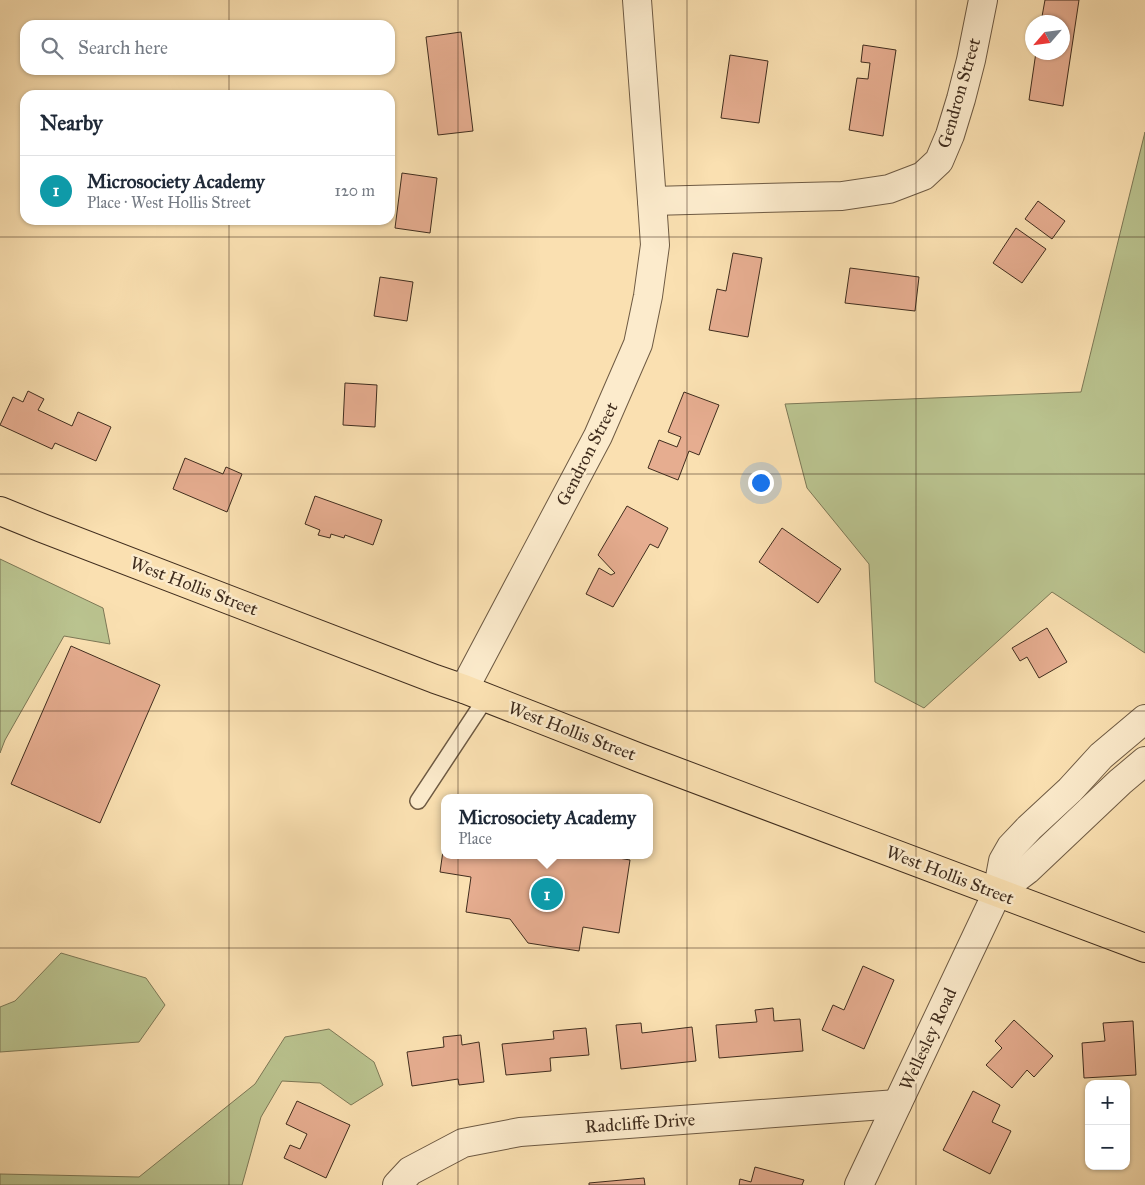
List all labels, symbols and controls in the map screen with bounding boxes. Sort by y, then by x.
north arrow [1025,15,1070,60]
search box [20,20,395,75]
icon: search [38,34,66,62]
street label: Gendron Street [933,35,985,151]
text: Search here [78,36,168,59]
text: Nearby [40,110,103,136]
text: Microsociety Academy [87,170,265,193]
text: 1 [53,181,59,200]
text: 120 m [335,181,375,200]
text: Place · West Hollis Street [87,193,251,212]
street label: Gendron Street [551,398,623,510]
your location [748,470,774,496]
street label: West Hollis Street [127,552,262,621]
street label: West Hollis Street [505,697,640,766]
popup [441,794,653,859]
text: Microsociety Academy [458,806,636,829]
text: Place [458,829,492,848]
street label: West Hollis Street [883,841,1018,910]
pin: 1 [531,875,563,913]
street label: Wellesley Road [895,984,961,1094]
map controls [1085,1080,1130,1170]
button: + [1085,1080,1130,1125]
street label: Radcliffe Drive [584,1108,696,1138]
button: − [1085,1125,1130,1170]

